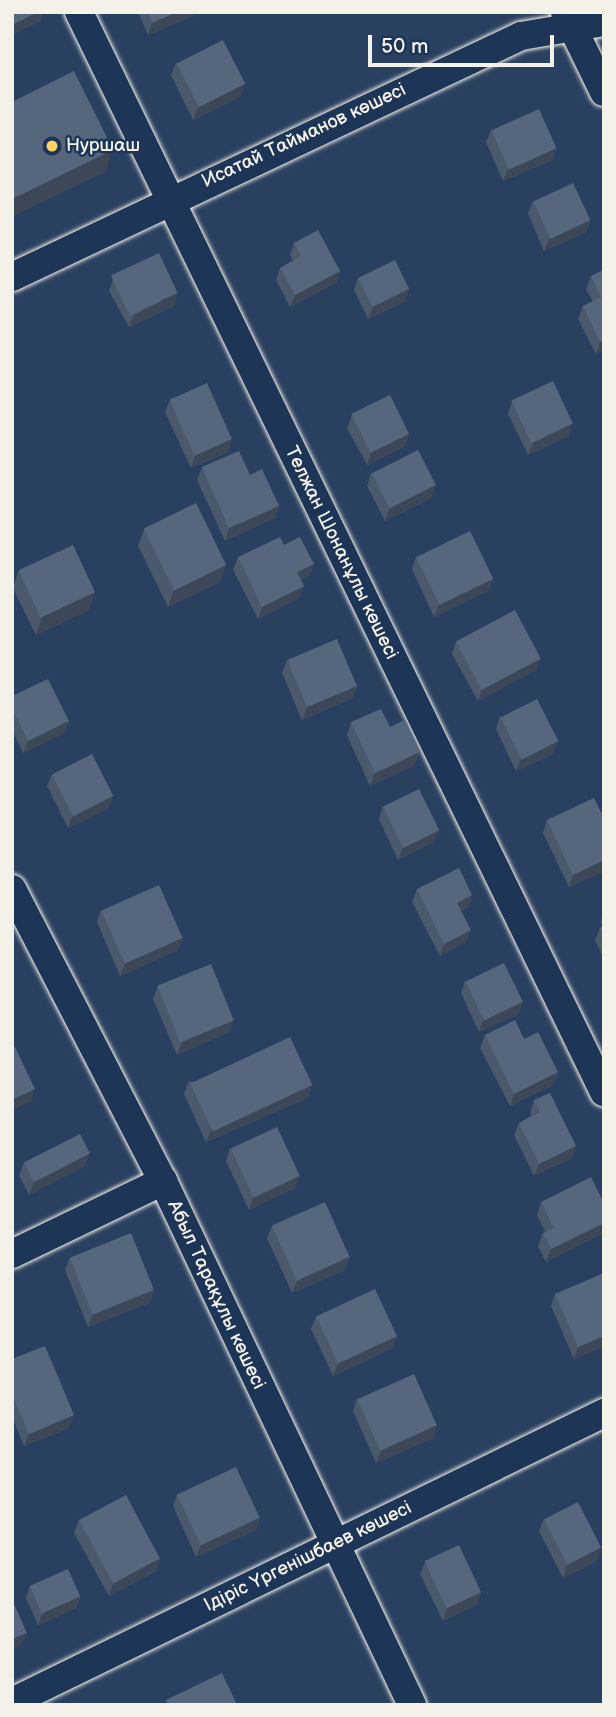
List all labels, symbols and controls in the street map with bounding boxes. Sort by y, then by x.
scale bar [371,21,556,65]
text: 50 m [381,34,428,59]
street label: Исатай Тайманов көшесі [198,79,410,193]
place label: Нуршаш [66,135,140,157]
marker: Нуршаш [44,138,60,154]
street label: Телжан Шонанұлы көшесі [279,443,403,663]
street label: Абыл Тарақұлы көшесі [162,1197,270,1393]
street label: Ідіріс Үргенішбаев көшесі [200,1497,416,1617]

